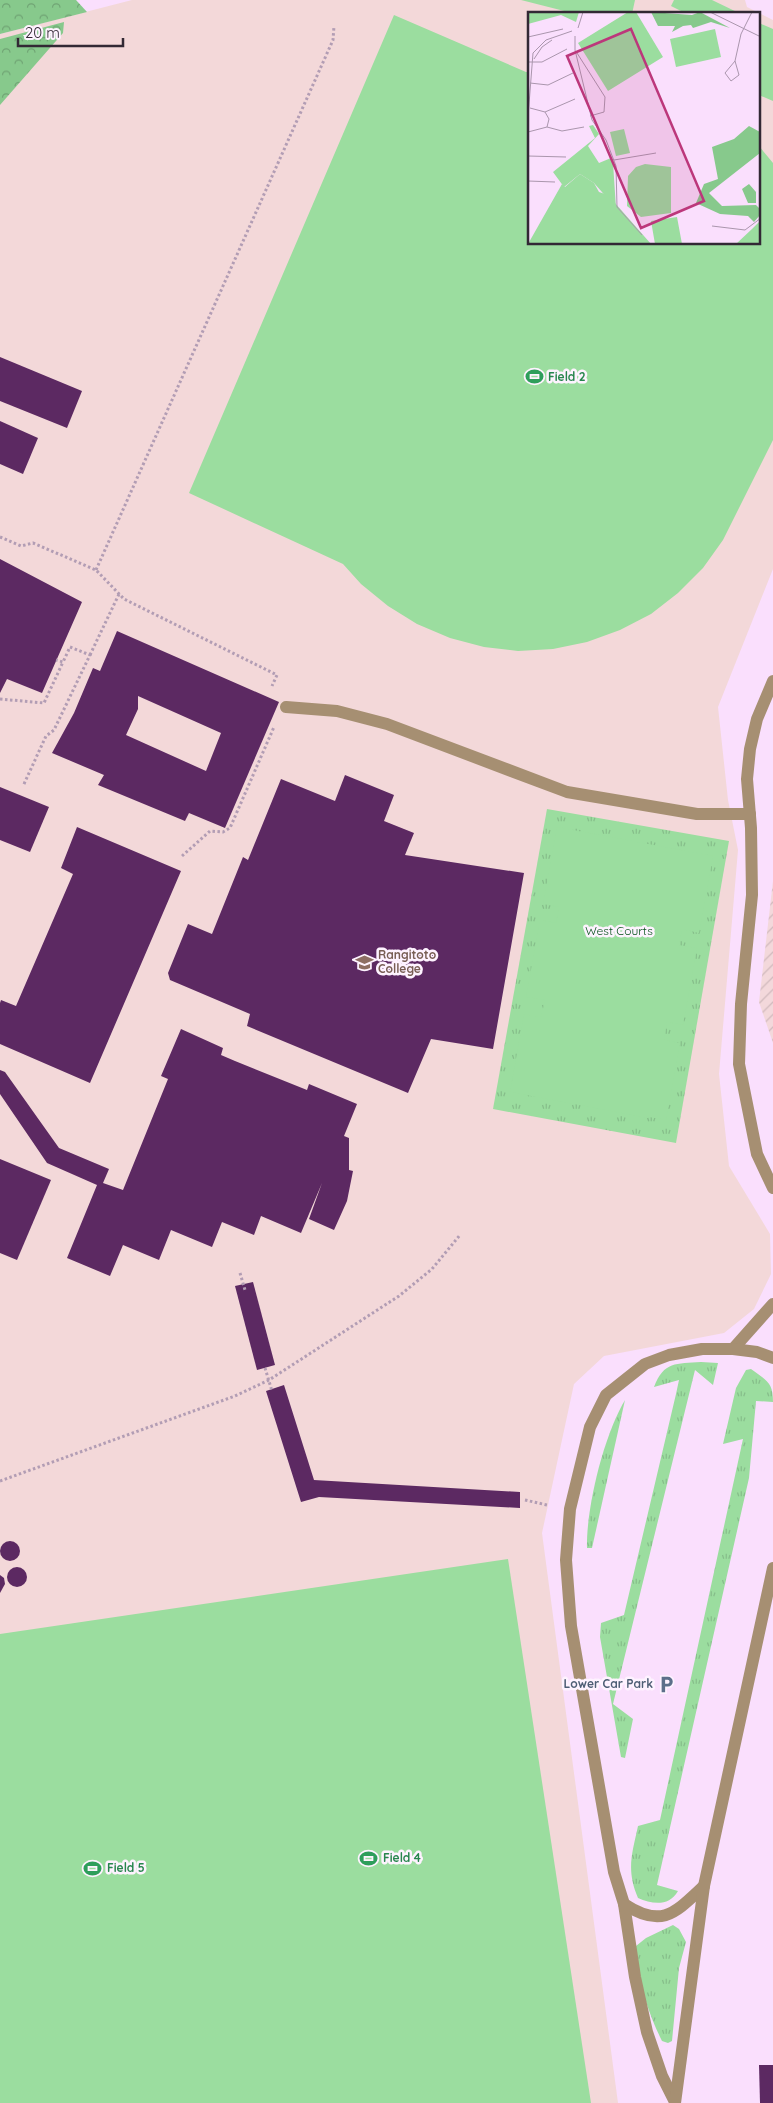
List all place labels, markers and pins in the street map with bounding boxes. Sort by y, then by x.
sports icon: Field 2 [524,367,544,387]
place label: Field 2 [548,369,586,384]
place label: Rangitoto College [378,947,437,976]
school or university icon: Rangitoto College [354,952,374,972]
parking icon: Lower Car Park [657,1674,677,1694]
place label: Lower Car Park [564,1676,653,1691]
sports icon: Field 4 [359,1848,379,1868]
place label: Field 4 [383,1850,421,1865]
sports icon: Field 5 [83,1858,103,1878]
place label: Field 5 [107,1860,145,1875]

